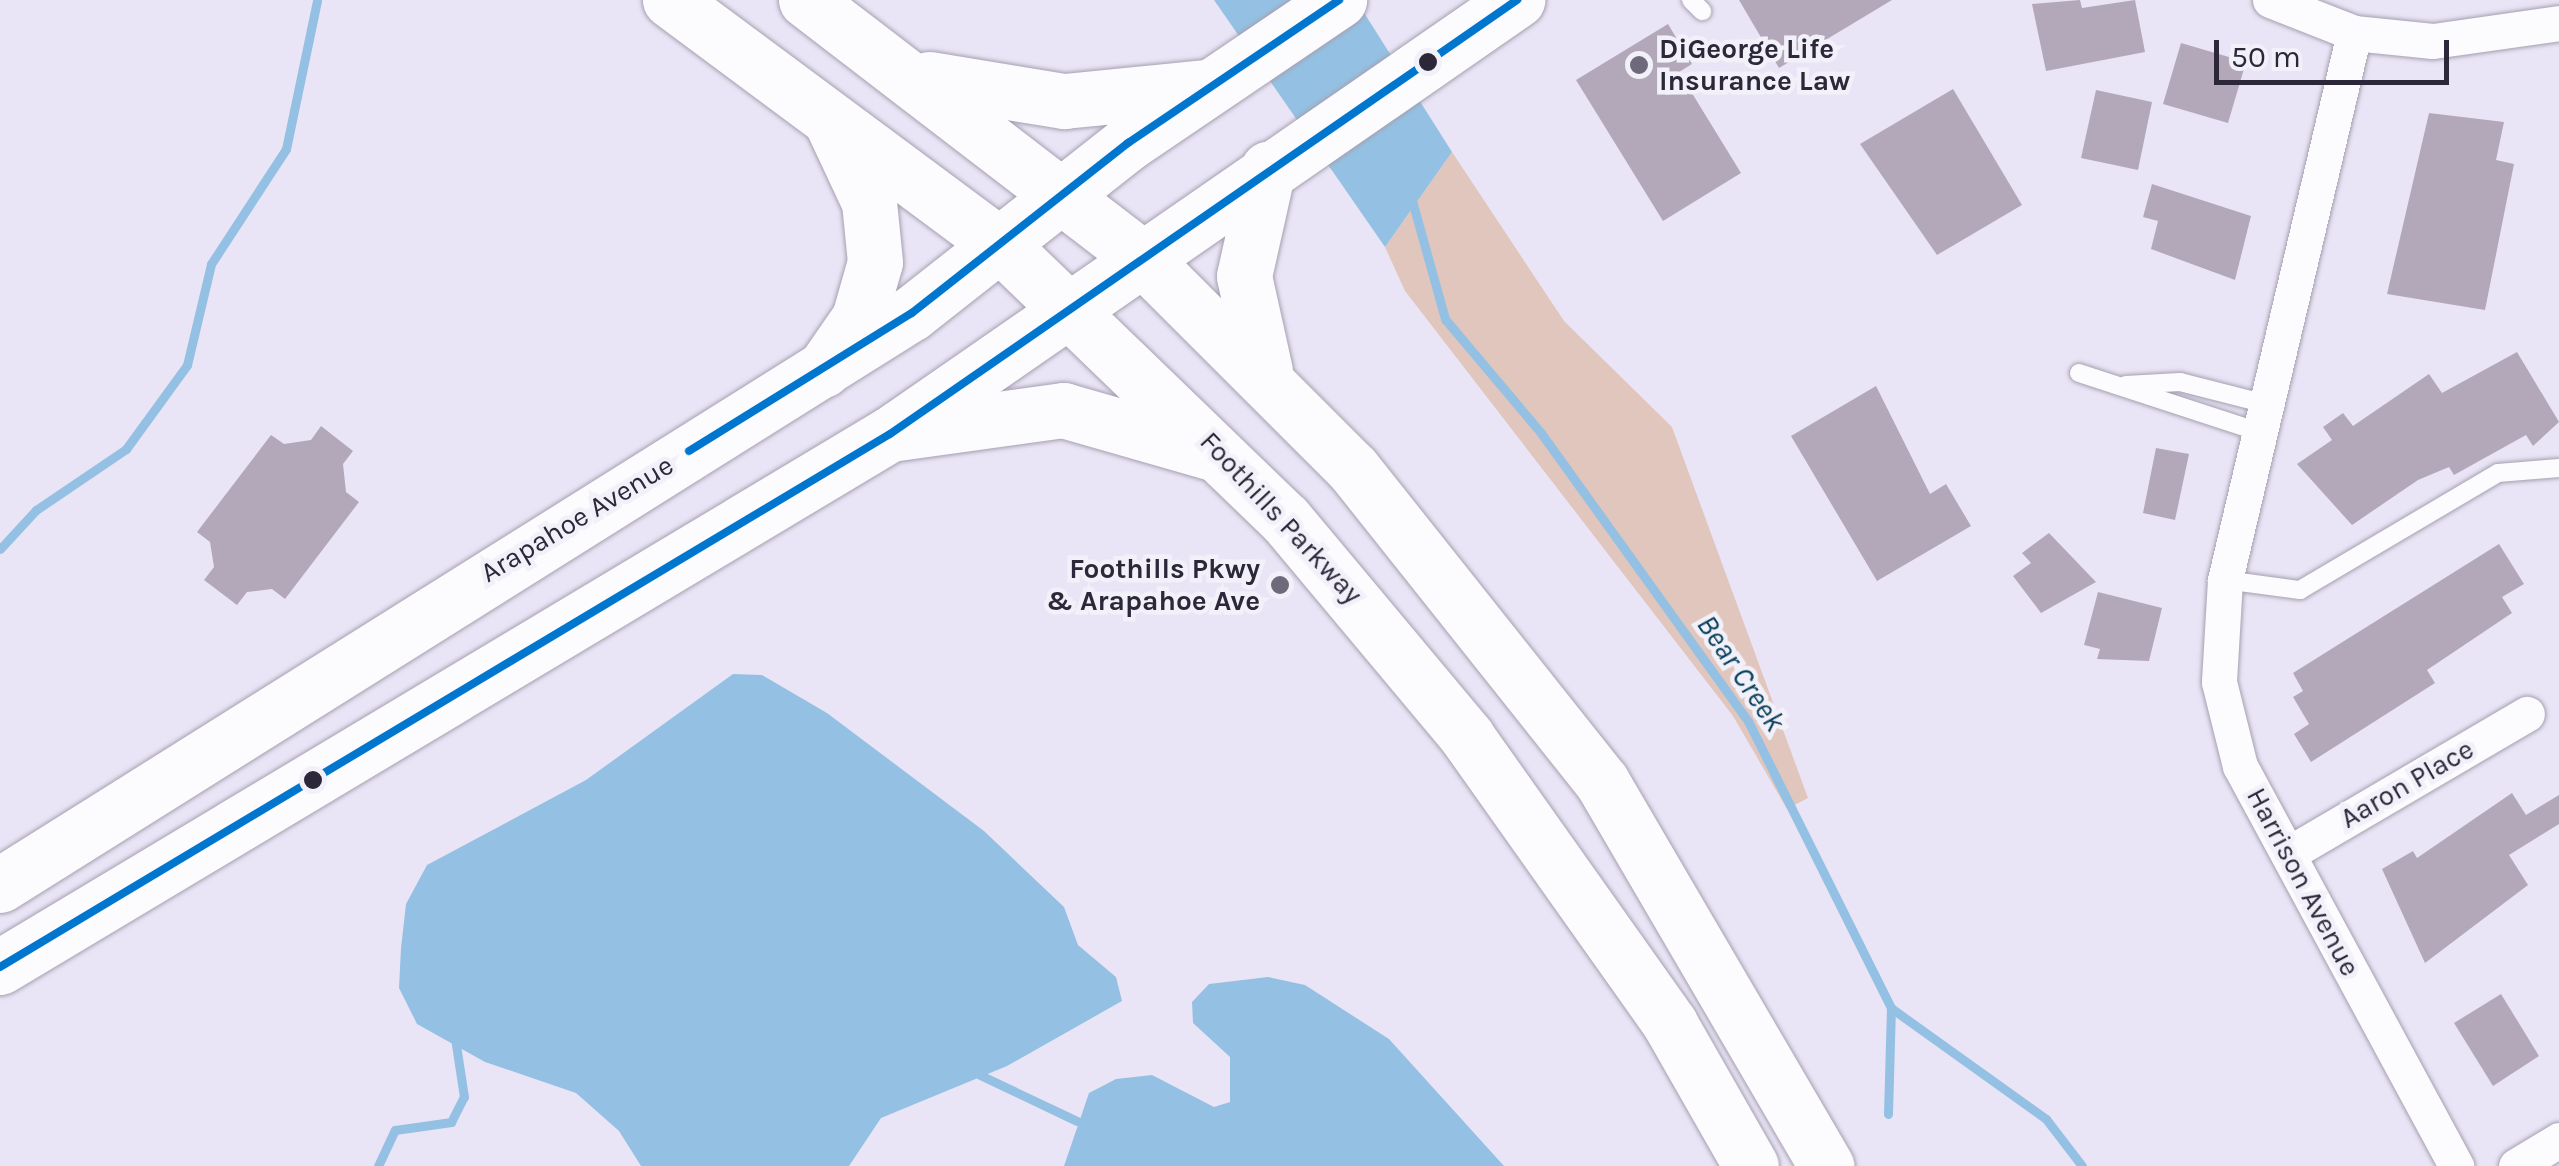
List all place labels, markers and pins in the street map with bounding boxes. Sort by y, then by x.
place label: DiGeorge Life Insurance Law [1659,32,1850,98]
unlabelled marker [1418,52,1438,72]
marker: DiGeorge Life Insurance Law [1628,54,1650,76]
place label: Foothills Pkwy & Arapahoe Ave [1046,552,1260,618]
marker: Foothills Pkwy & Arapahoe Ave [1269,574,1291,596]
unlabelled marker [303,770,323,790]

